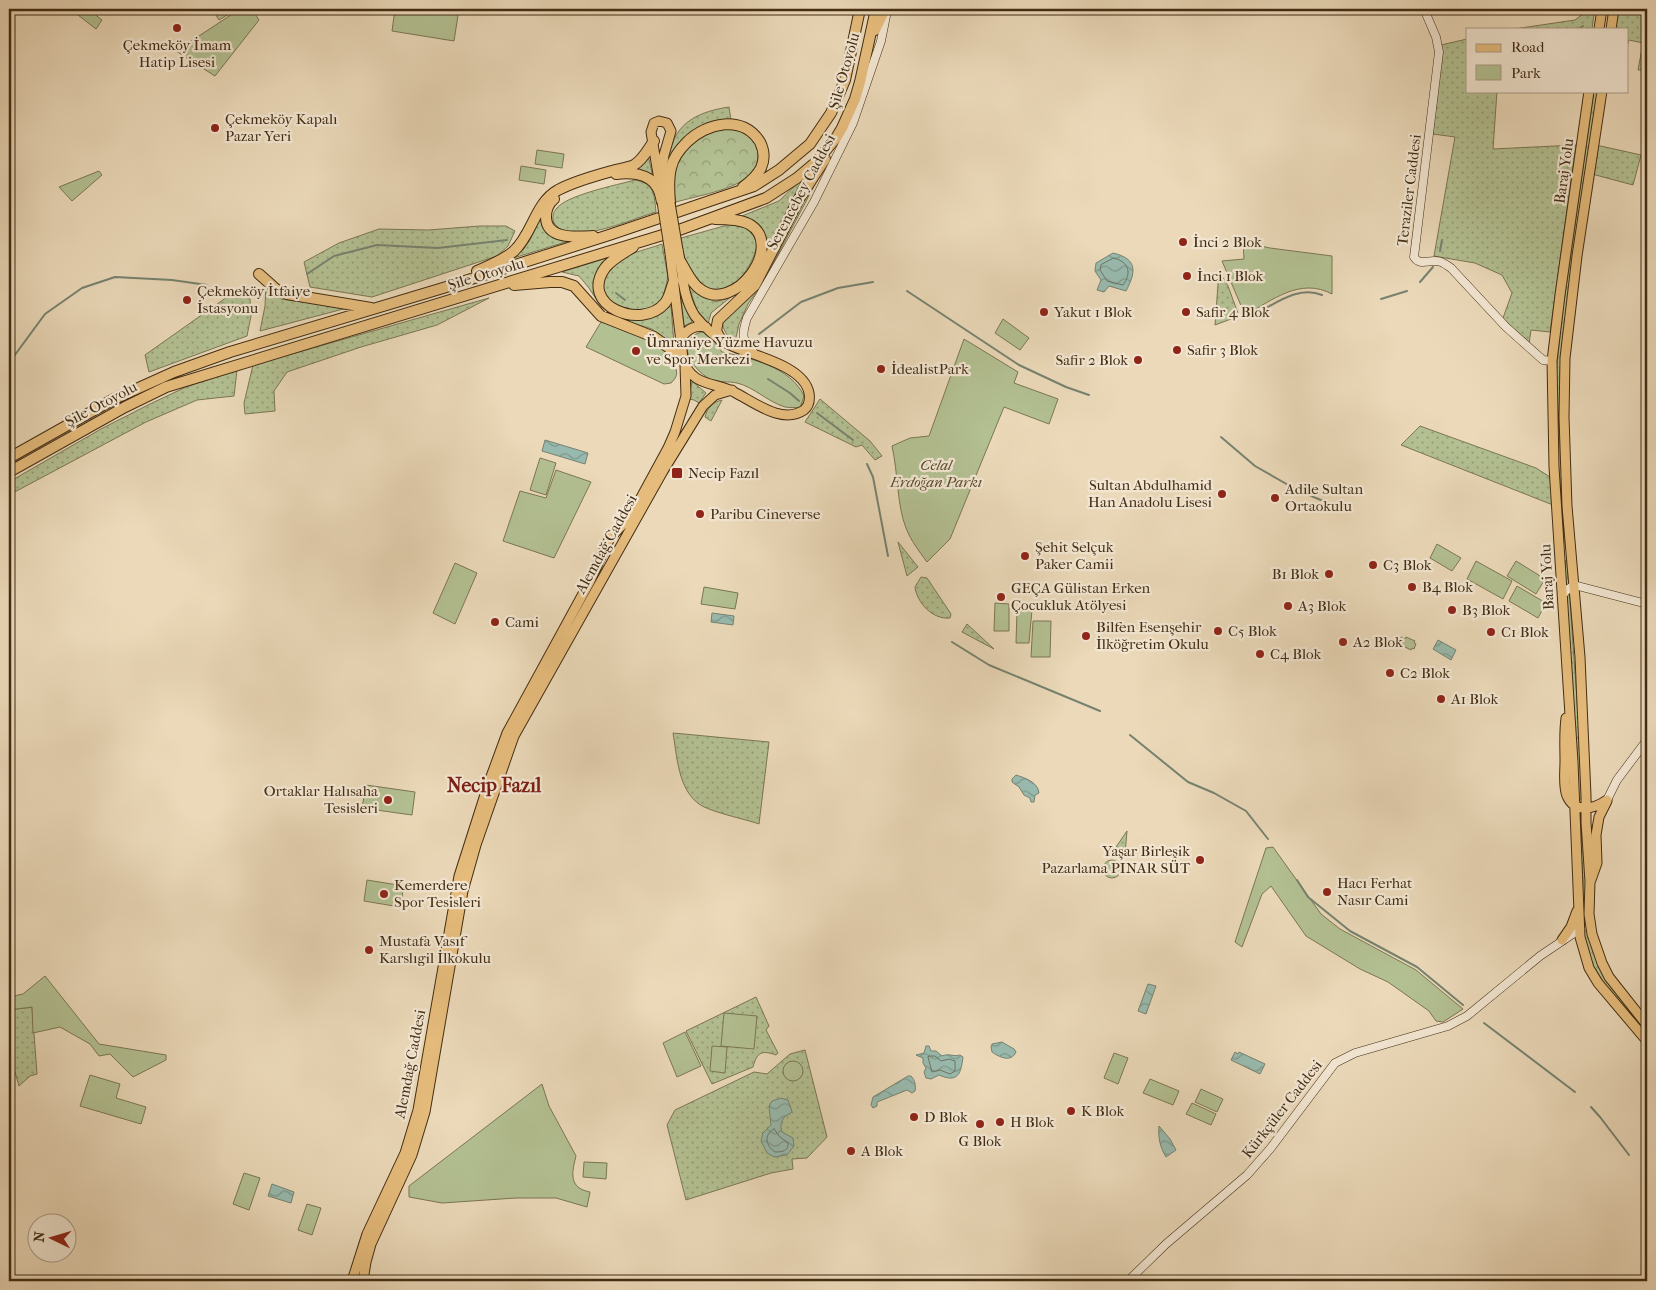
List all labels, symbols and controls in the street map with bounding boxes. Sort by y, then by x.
marker: Çekmeköy İmam Hatip Lisesi [171,22,183,34]
legend [1466,28,1628,92]
street label: Şile Otoyolu [824,30,864,111]
place label: Çekmeköy İmam Hatip Lisesi [123,36,232,71]
text: Road [1511,38,1545,56]
text: Park [1511,64,1541,82]
place label: Çekmeköy Kapalı Pazar Yeri [225,110,338,145]
marker: Çekmeköy Kapalı Pazar Yeri [209,122,221,134]
street label: Serencebey Caddesi [763,131,839,253]
street label: Teraziler Caddesi [1393,133,1425,247]
street label: Baraj Yolu [1550,137,1578,205]
place label: İnci 2 Blok [1193,233,1262,251]
marker: İnci 2 Blok [1177,236,1189,248]
street label: Şile Otoyolu [446,254,527,294]
place label: İnci 1 Blok [1197,267,1264,285]
marker: İnci 1 Blok [1181,270,1193,282]
place label: Çekmeköy İtfaiye İstasyonu [197,282,311,317]
marker: Çekmeköy İtfaiye İstasyonu [181,294,193,306]
place label: Yakut 1 Blok [1053,303,1133,321]
place label: Safir 4 Blok [1196,303,1270,321]
marker: Yakut 1 Blok [1038,306,1050,318]
marker: Safir 4 Blok [1180,306,1192,318]
place label: Ümraniye Yüzme Havuzu ve Spor Merkezi [646,333,813,368]
place label: Safir 3 Blok [1187,341,1258,359]
marker: Safir 3 Blok [1171,344,1183,356]
marker: Ümraniye Yüzme Havuzu ve Spor Merkezi [630,345,642,357]
place label: Safir 2 Blok [1055,351,1128,369]
marker: Safir 2 Blok [1132,354,1144,366]
place label: İdealistPark [891,360,969,378]
marker: İdealistPark [875,363,887,375]
street label: Şile Otoyolu [62,377,141,430]
park label: Celal Erdoğan Parkı [889,456,982,491]
place label: Necip Fazıl [688,464,759,482]
marker: Necip Fazıl [670,466,684,480]
place label: Sultan Abdulhamid Han Anadolu Lisesi [1088,476,1213,511]
place label: Adile Sultan Ortaokulu [1284,480,1364,515]
marker: Sultan Abdulhamid Han Anadolu Lisesi [1216,488,1228,500]
street label: Alemdağ Caddesi [571,491,641,598]
marker: Adile Sultan Ortaokulu [1269,492,1281,504]
place label: Paribu Cineverse [710,505,821,523]
marker: Paribu Cineverse [694,508,706,520]
place label: Şehit Selçuk Paker Camii [1035,538,1114,573]
street label: Baraj Yolu [1536,543,1558,610]
marker: Şehit Selçuk Paker Camii [1019,550,1031,562]
place label: C3 Blok [1383,556,1432,574]
marker: C3 Blok [1367,559,1379,571]
place label: B1 Blok [1272,565,1319,583]
marker: B1 Blok [1323,568,1335,580]
place label: B4 Blok [1422,578,1473,596]
place label: GEÇA Gülistan Erken Çocukluk Atölyesi [1011,579,1151,614]
marker: B4 Blok [1406,581,1418,593]
marker: GEÇA Gülistan Erken Çocukluk Atölyesi [995,591,1007,603]
place label: A3 Blok [1297,597,1346,615]
marker: A3 Blok [1282,600,1294,612]
place label: B3 Blok [1462,601,1510,619]
marker: B3 Blok [1446,604,1458,616]
place label: Cami [505,613,540,631]
marker: Cami [489,616,501,628]
place label: Bilfen Esenşehir İlköğretim Okulu [1096,618,1209,653]
place label: C5 Blok [1228,622,1277,640]
place label: C1 Blok [1501,623,1549,641]
marker: C5 Blok [1212,625,1224,637]
marker: C1 Blok [1485,626,1497,638]
marker: Bilfen Esenşehir İlköğretim Okulu [1080,630,1092,642]
place label: A2 Blok [1352,633,1403,651]
marker: A2 Blok [1337,636,1349,648]
place label: C4 Blok [1270,645,1321,663]
marker: C4 Blok [1254,648,1266,660]
place label: C2 Blok [1400,664,1450,682]
marker: C2 Blok [1384,667,1396,679]
place label: A1 Blok [1450,690,1499,708]
marker: A1 Blok [1435,693,1447,705]
district label: Necip Fazıl [447,774,542,797]
place label: Ortaklar Halısaha Tesisleri [264,782,379,817]
marker: Ortaklar Halısaha Tesisleri [382,794,394,806]
place label: Yaşar Birleşik Pazarlama PINAR SÜT [1041,842,1191,877]
marker: Yaşar Birleşik Pazarlama PINAR SÜT [1194,854,1206,866]
place label: Hacı Ferhat Nasır Cami [1337,874,1413,909]
place label: Kemerdere Spor Tesisleri [394,876,482,911]
marker: Hacı Ferhat Nasır Cami [1321,886,1333,898]
marker: Kemerdere Spor Tesisleri [378,888,390,900]
place label: Mustafa Vasıf Karslıgil İlkokulu [379,932,492,967]
marker: Mustafa Vasıf Karslıgil İlkokulu [363,944,375,956]
street label: Alemdağ Caddesi [390,1007,430,1121]
street label: Kürkçüler Caddesi [1238,1056,1326,1162]
place label: K Blok [1081,1102,1124,1120]
marker: K Blok [1065,1105,1077,1117]
place label: D Blok [924,1108,968,1126]
marker: D Blok [908,1111,920,1123]
place label: H Blok [1010,1113,1054,1131]
marker: H Blok [994,1116,1006,1128]
marker: G Blok [974,1118,986,1130]
place label: G Blok [959,1132,1002,1150]
place label: A Blok [860,1142,903,1160]
marker: A Blok [845,1145,857,1157]
north arrow [28,1212,78,1262]
text: N [31,1231,49,1243]

